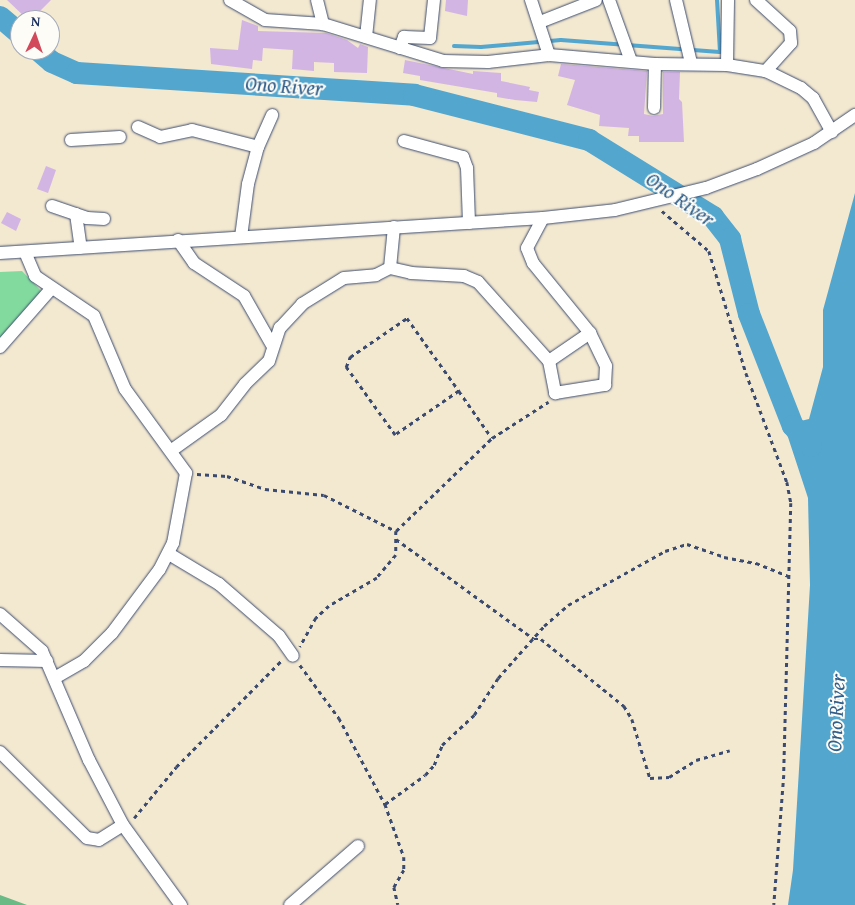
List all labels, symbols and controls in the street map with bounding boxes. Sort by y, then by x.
north arrow [10,10,60,60]
text: N [31,11,41,31]
water label: Ono River [244,71,324,101]
water label: Ono River [641,166,719,232]
water label: Ono River [821,674,851,752]

